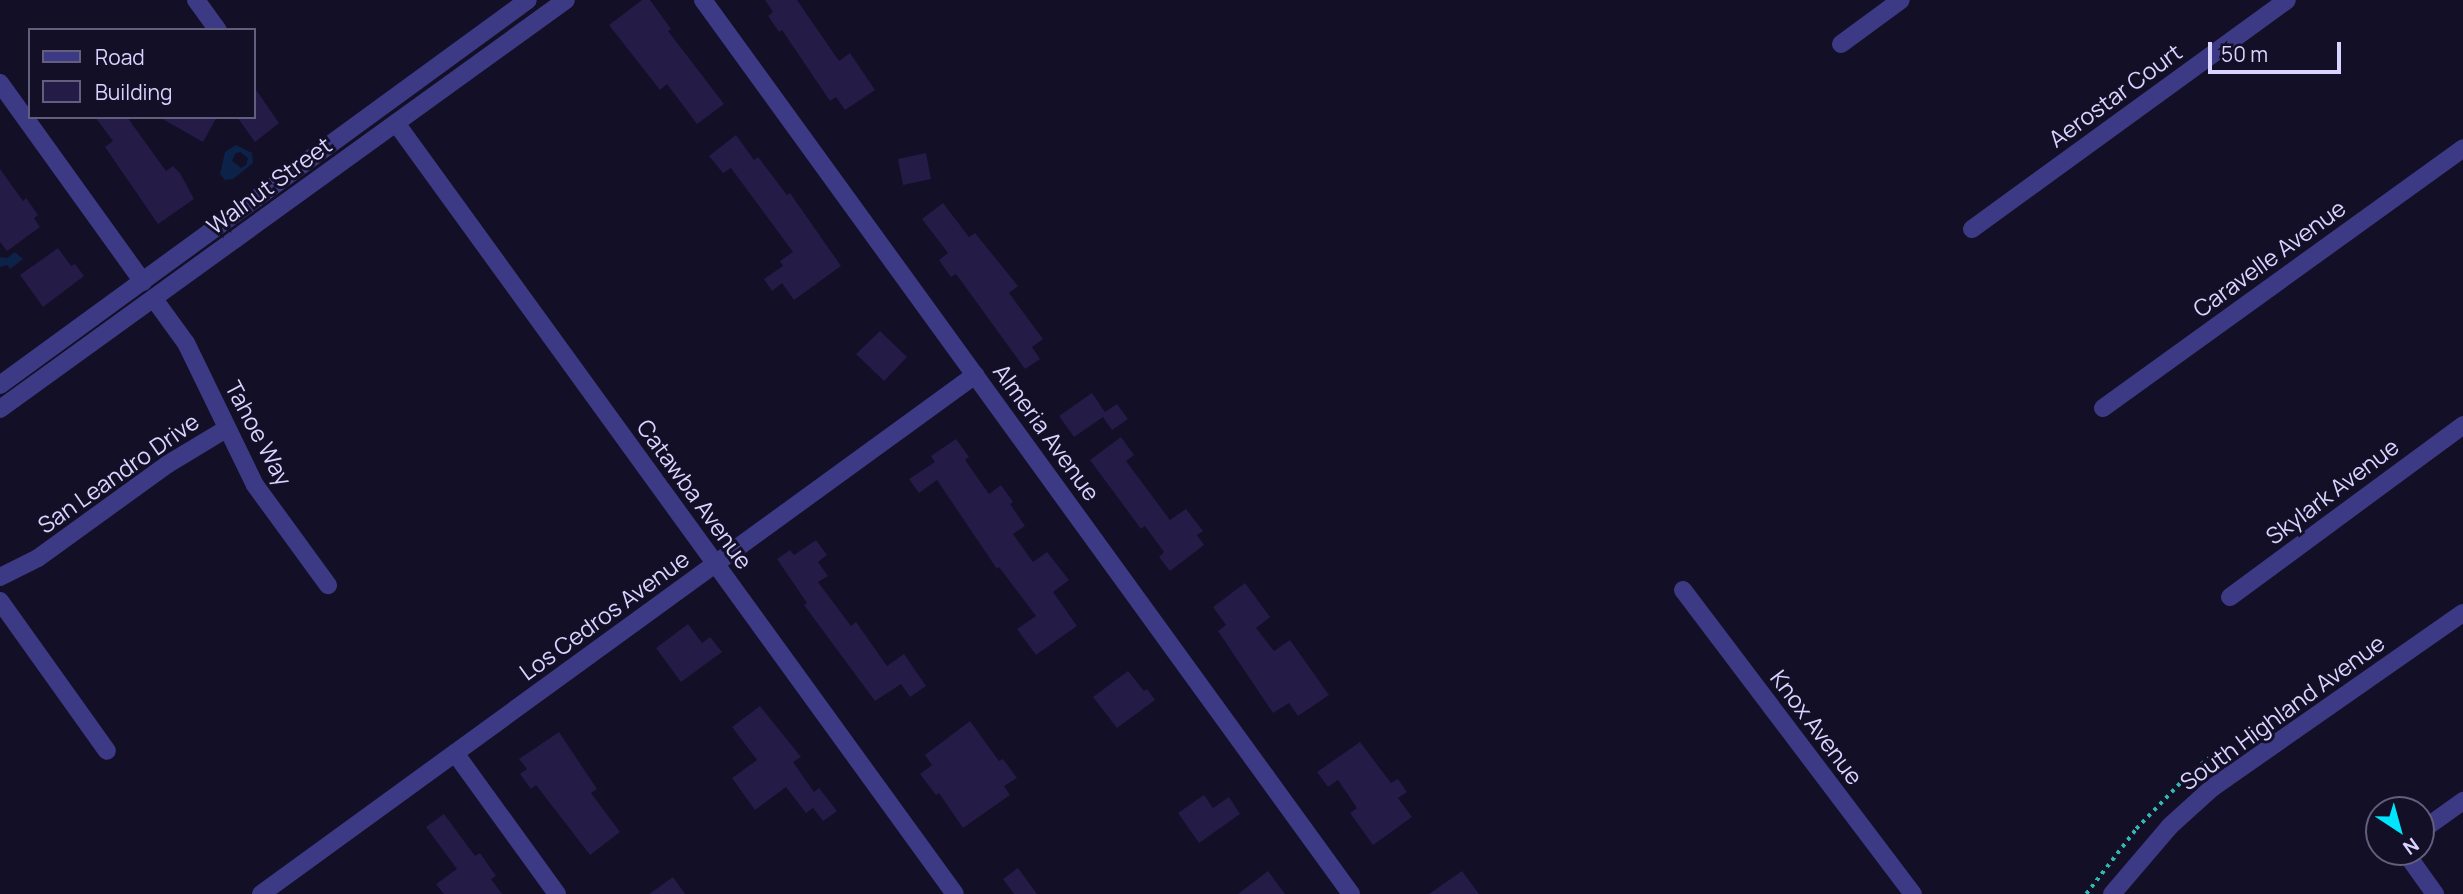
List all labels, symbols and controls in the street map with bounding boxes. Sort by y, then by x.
legend [28,28,256,119]
scale bar [2211,28,2344,72]
street label: Aerostar Court [2043,37,2187,153]
text: 50 m [2221,40,2268,68]
text: Road [95,43,145,71]
text: Building [95,78,172,106]
street label: Walnut Street [201,131,337,239]
street label: Caravelle Avenue [2187,193,2351,323]
street label: Almeria Avenue [988,358,1106,506]
street label: Tahoe Way [220,376,298,490]
street label: San Leandro Drive [32,407,204,539]
street label: Catawba Avenue [631,414,759,574]
street label: Skylark Avenue [2260,432,2404,550]
street label: Los Cedros Avenue [514,544,694,686]
street label: South Highland Avenue [2174,629,2390,795]
street label: Knox Avenue [1765,664,1869,790]
north arrow [2365,796,2435,866]
text: N [2398,832,2424,861]

